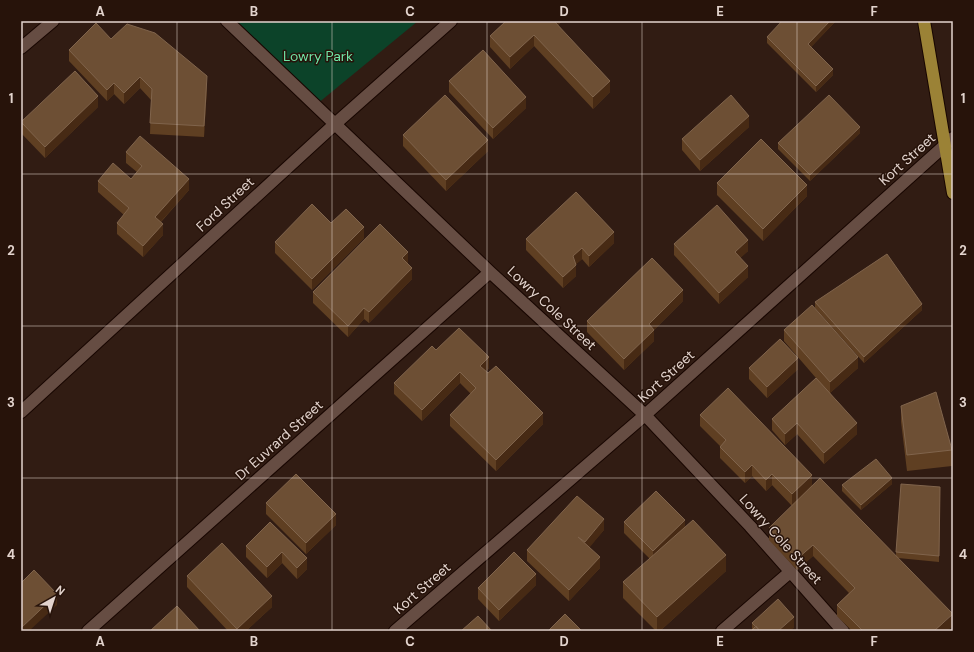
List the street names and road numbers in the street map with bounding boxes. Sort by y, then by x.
street label: Kort Street [875,129,939,189]
street label: Ford Street [192,173,258,235]
street label: Lowry Cole Street [504,262,600,354]
street label: Kort Street [634,346,698,406]
street label: Dr Euvrard Street [231,396,327,484]
street label: Lowry Cole Street [736,490,826,588]
street label: Kort Street [390,558,454,618]

